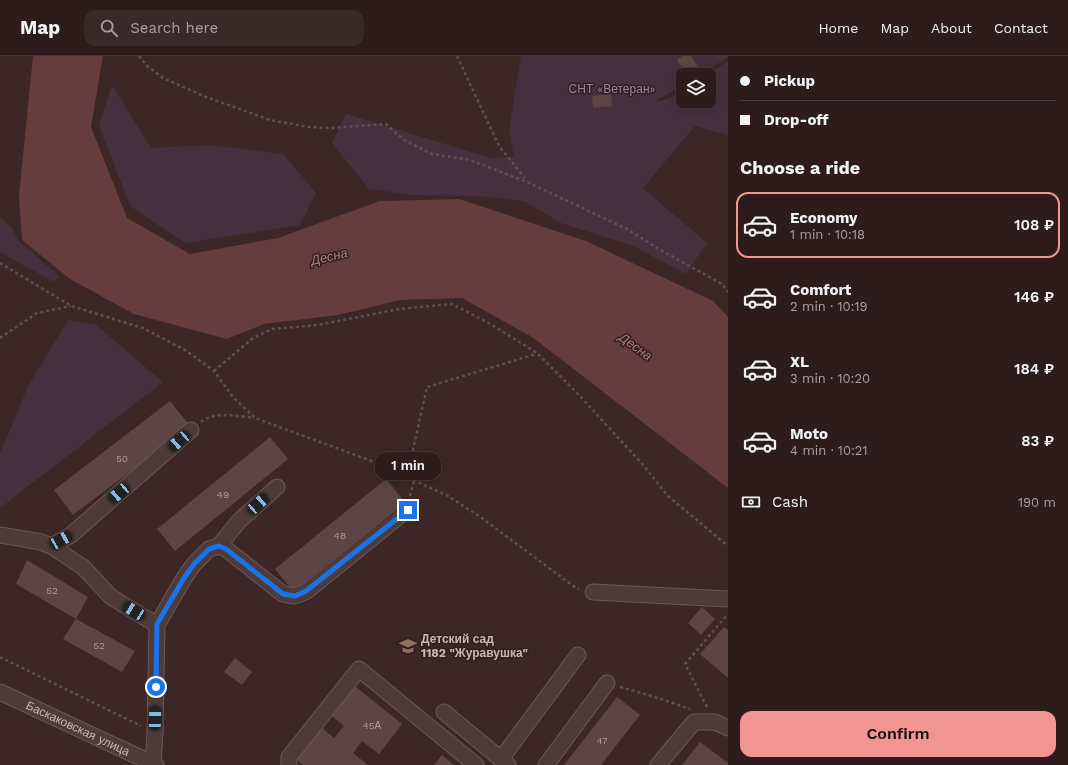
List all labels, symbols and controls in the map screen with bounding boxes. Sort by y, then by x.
search box [84,10,364,46]
text: Map [20,16,60,39]
icon: search [98,17,120,39]
text: Search here [130,19,218,37]
text: Home [818,20,858,36]
text: Map [880,20,909,36]
text: About [931,20,972,36]
text: Contact [994,20,1048,36]
map controls [676,68,716,108]
button: layers [676,68,716,108]
text: Pickup [764,72,815,90]
park label: СНТ «Ветеран» [569,82,656,96]
text: Drop-off [764,111,829,129]
text: Choose a ride [740,157,860,178]
icon: car [742,207,778,243]
text: Economy [790,209,857,227]
text: 108 ₽ [1014,216,1054,234]
text: 1 min · 10:18 [790,227,865,242]
water label: Десна [307,245,349,268]
icon: car [742,279,778,315]
text: Comfort [790,281,851,299]
text: 146 ₽ [1014,288,1054,306]
text: 2 min · 10:19 [790,299,868,314]
water label: Десна [615,328,655,363]
icon: car [742,351,778,387]
text: XL [790,353,809,371]
text: 184 ₽ [1014,360,1054,378]
text: 3 min · 10:20 [790,371,870,386]
icon: car [742,423,778,459]
text: Moto [790,425,828,443]
car [166,429,192,453]
text: 83 ₽ [1021,432,1054,450]
text: 4 min · 10:21 [790,443,867,458]
callout: 1 min [375,452,441,480]
house number: 50 [116,453,128,464]
text: 1 min [391,458,425,473]
car [106,481,132,505]
house number: 49 [217,489,229,500]
icon: cash [740,491,762,513]
car [245,492,271,516]
text: Cash [772,493,808,511]
text: 190 m [1018,495,1056,510]
route end [399,501,417,519]
car [48,529,74,551]
house number: 48 [334,530,346,541]
house number: 52 [46,585,58,596]
car [121,600,147,622]
place label: Детский сад 1182 "Журавушка" [421,632,528,660]
school or university icon: Детский сад 1182 "Журавушка" [398,636,418,656]
house number: 52 [93,640,105,651]
route start [147,678,165,696]
street label: Баскаковская улица [24,698,132,759]
car [149,706,161,730]
button: Confirm [740,711,1056,757]
house number: 45А [363,720,382,731]
house number: 47 [596,735,608,746]

